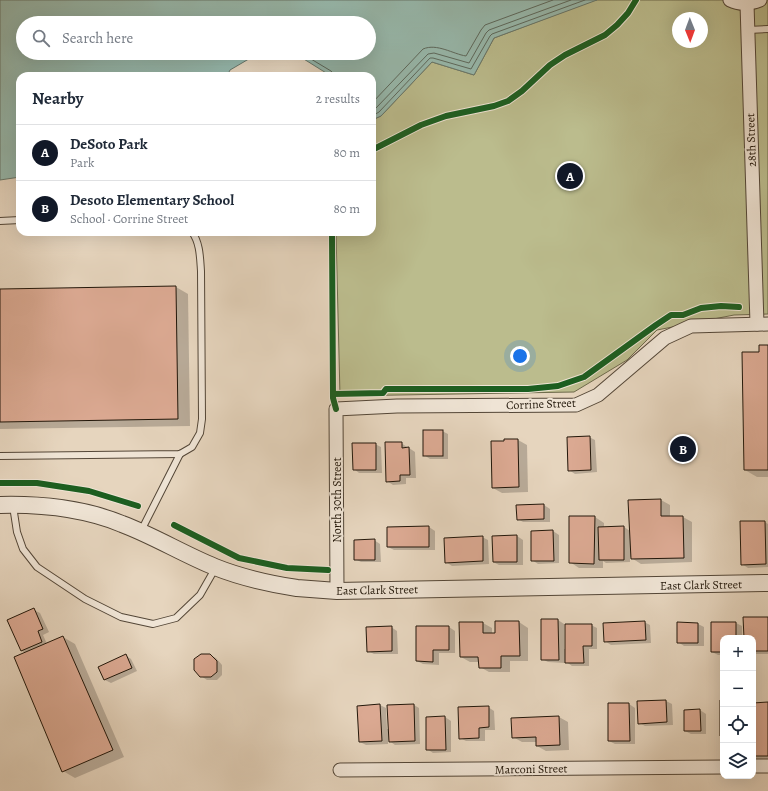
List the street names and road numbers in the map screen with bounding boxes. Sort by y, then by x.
street label: 28th Street [742,113,760,167]
street label: Corrine Street [506,395,576,413]
street label: North 30th Street [329,457,345,543]
street label: East Clark Street [660,576,742,594]
street label: East Clark Street [336,581,418,599]
street label: Marconi Street [494,760,568,778]

